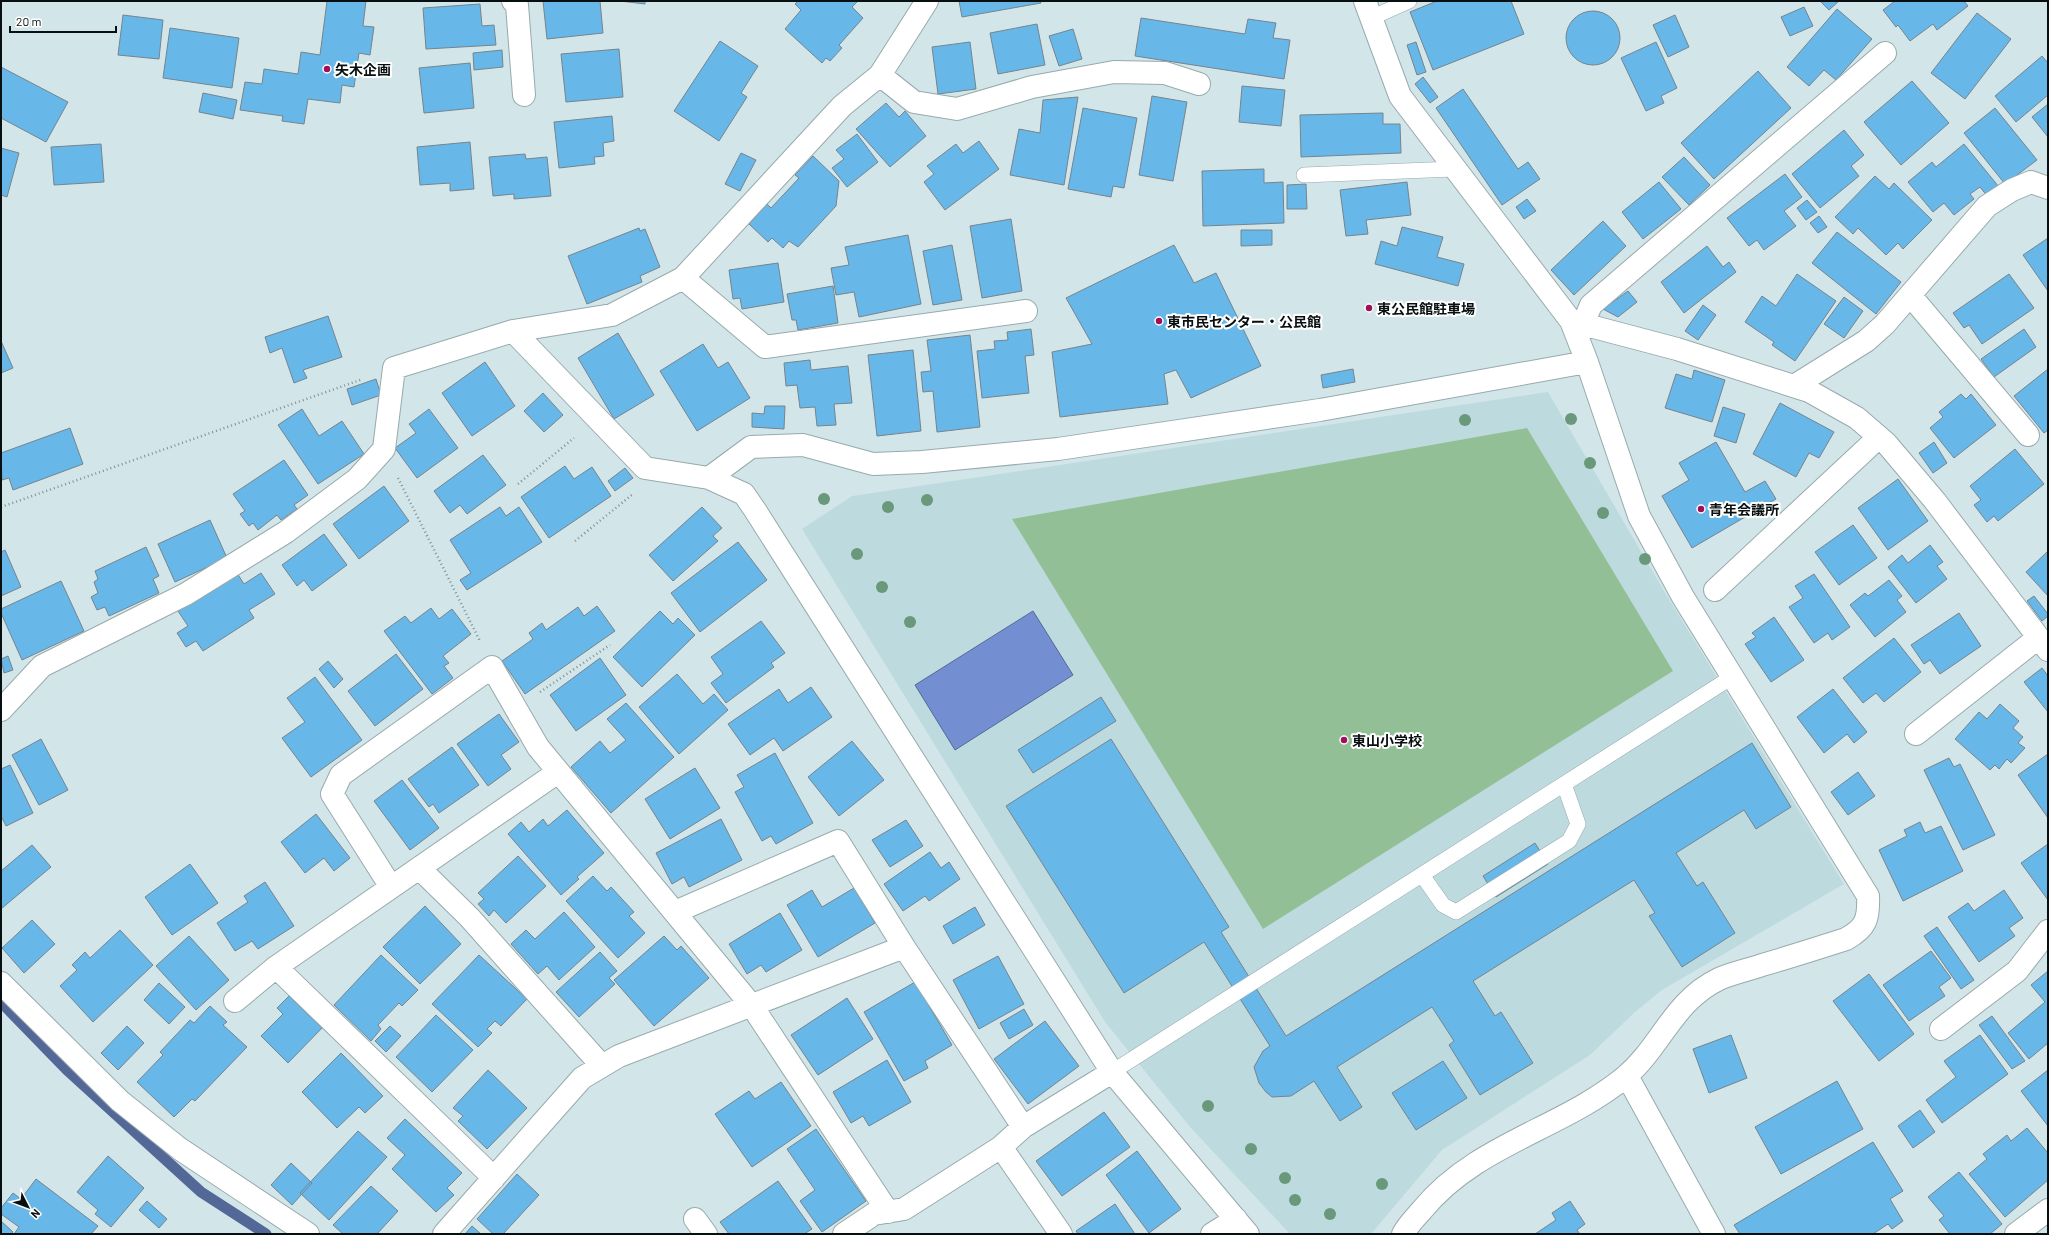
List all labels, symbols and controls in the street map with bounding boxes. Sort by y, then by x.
scale bar [10,8,116,34]
text: 20 m [16,14,42,28]
place label: 矢木企画 [335,61,391,78]
marker: 矢木企画 [322,64,332,74]
place label: 東公民館駐車場 [1377,300,1475,317]
marker: 東公民館駐車場 [1364,303,1374,313]
place label: 東市民センター・公民館 [1167,313,1321,330]
marker: 東市民センター・公民館 [1154,316,1164,326]
place label: 青年会議所 [1709,501,1779,518]
marker: 青年会議所 [1696,504,1706,514]
place label: 東山小学校 [1352,732,1422,749]
marker: 東山小学校 [1339,735,1349,745]
north arrow [8,1187,48,1227]
text: N [29,1207,43,1221]

